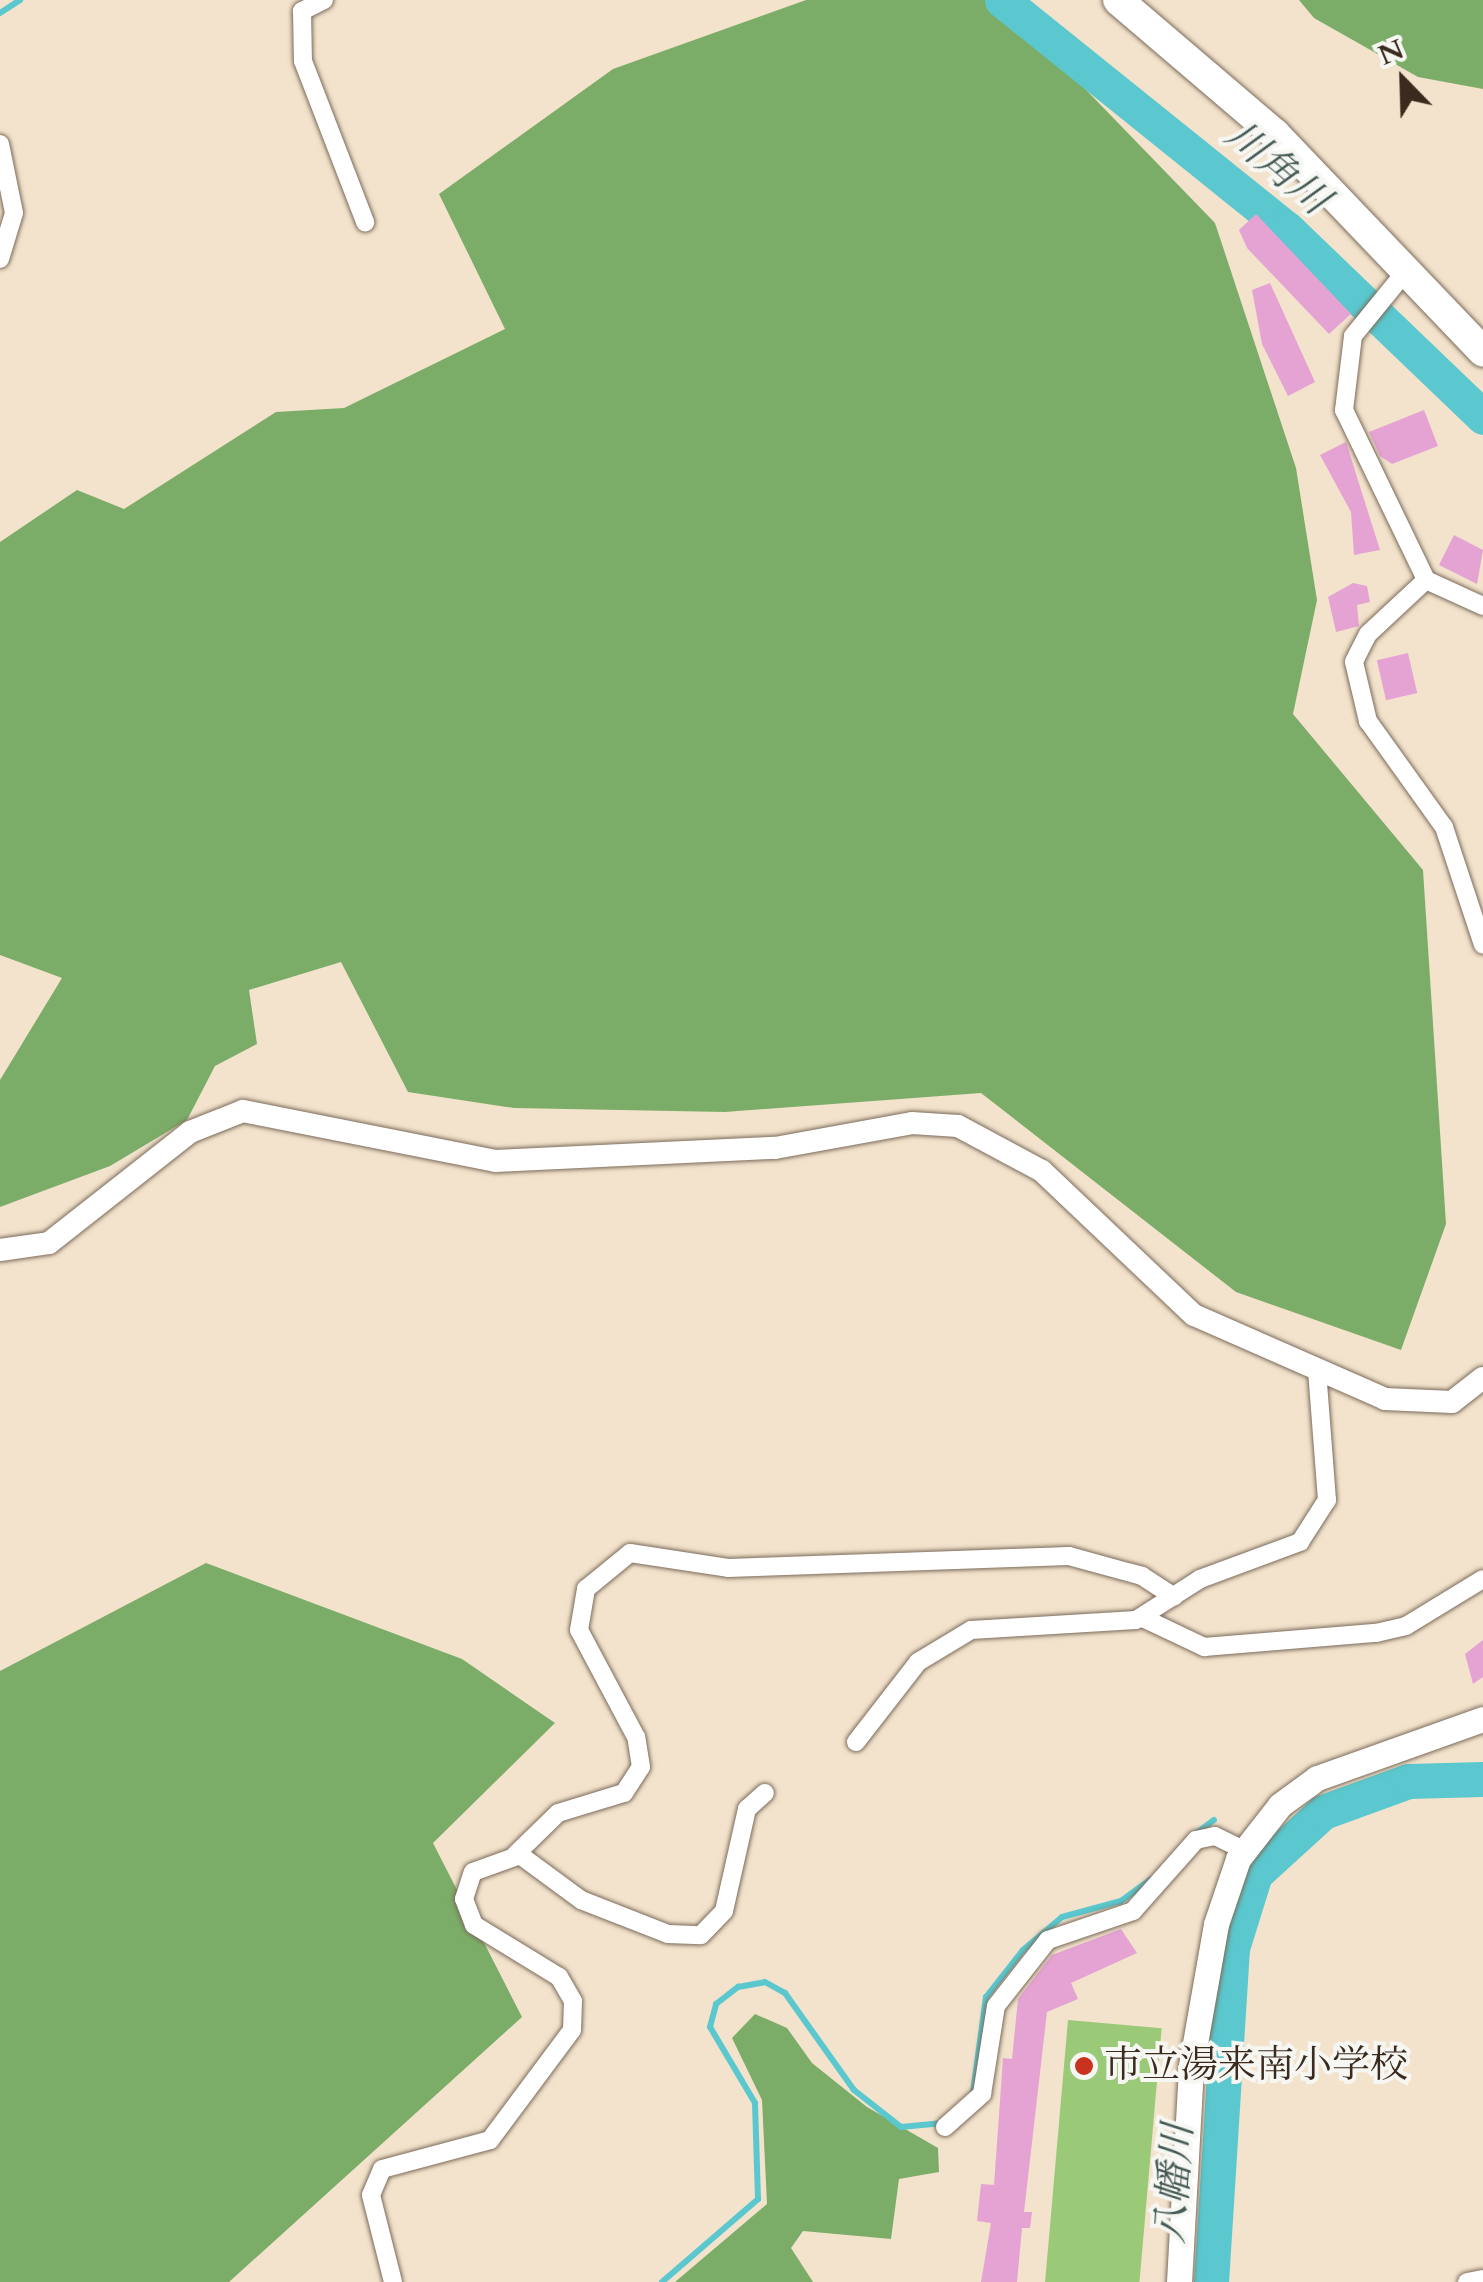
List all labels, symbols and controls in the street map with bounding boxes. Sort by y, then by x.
north arrow [1353,30,1453,130]
text: N [1373,30,1410,75]
water label: 川角川 [1216,111,1338,225]
place label: 市立湯来南小学校 [1104,2043,1408,2089]
marker: 市立湯来南小学校 [1073,2055,1095,2077]
water label: 八幡川 [1147,2122,1203,2246]

